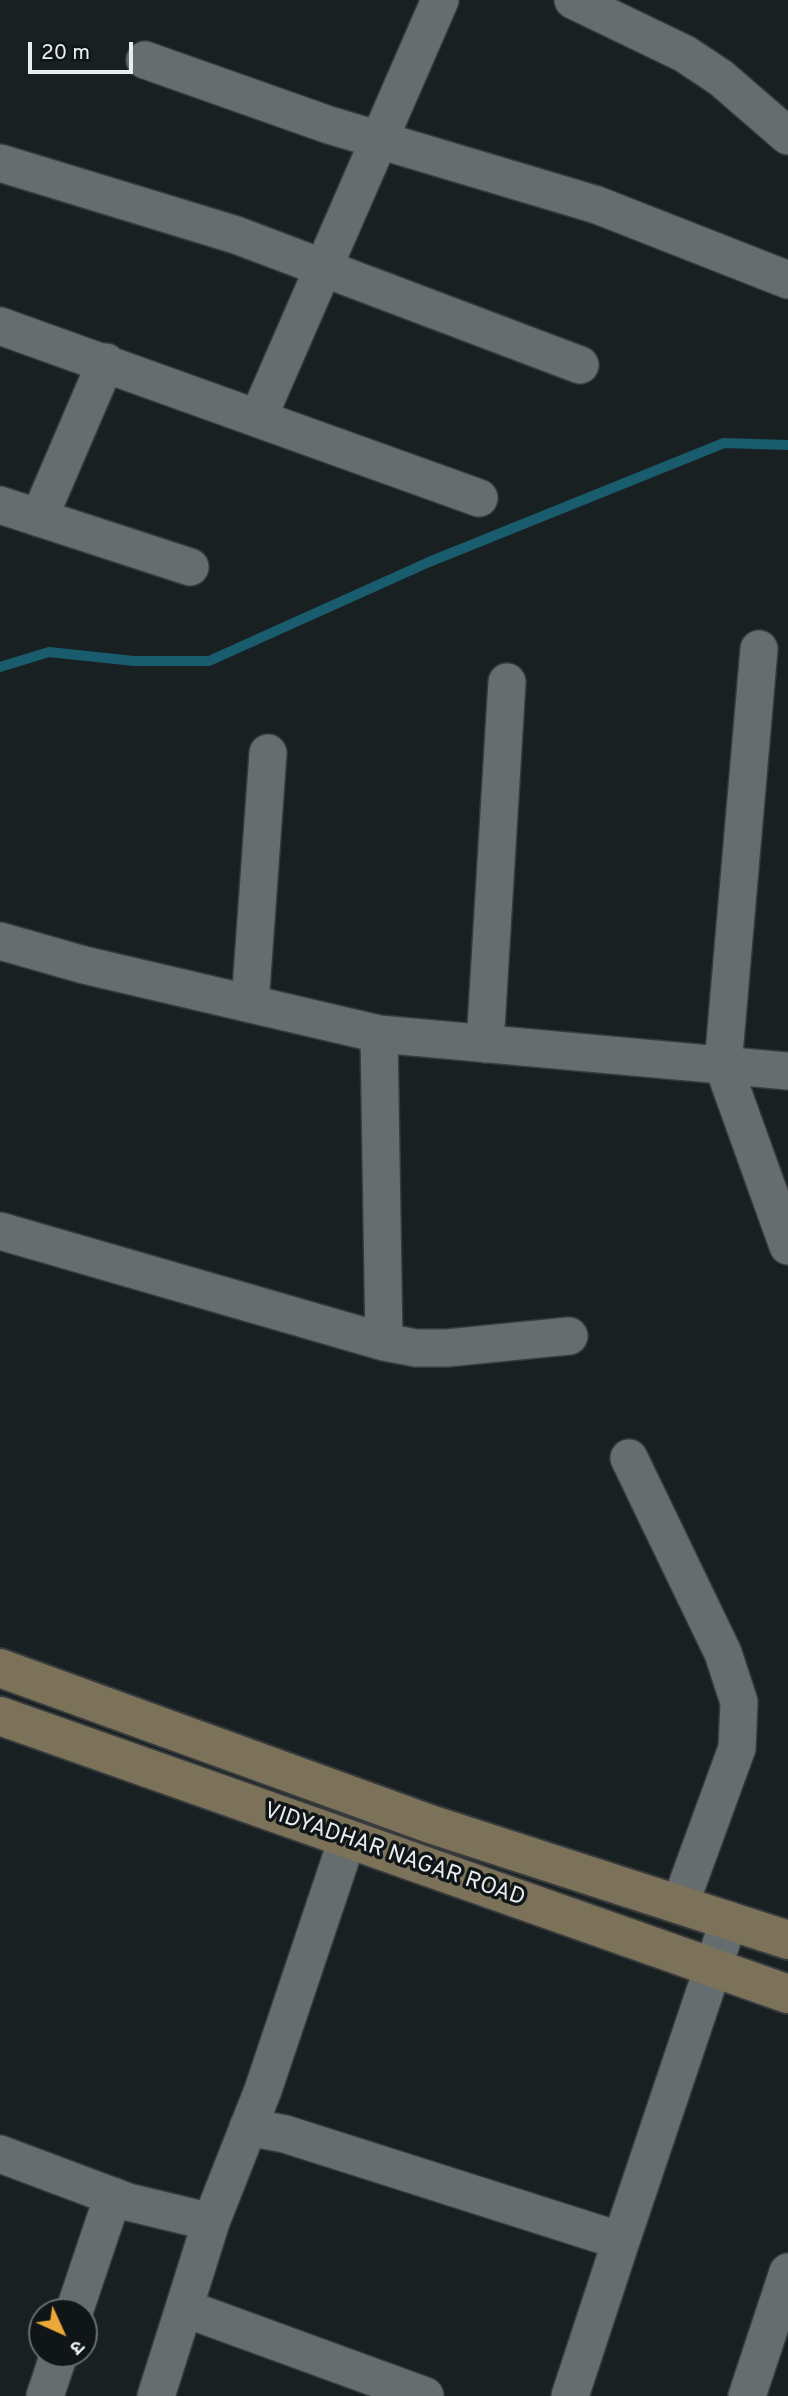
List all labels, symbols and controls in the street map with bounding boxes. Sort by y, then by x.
scale bar [32,28,136,72]
text: 20 m [41,40,90,67]
street label: VIDYADHAR NAGAR ROAD [260,1798,528,1914]
north arrow [28,2298,98,2368]
text: उ [64,2334,89,2359]

